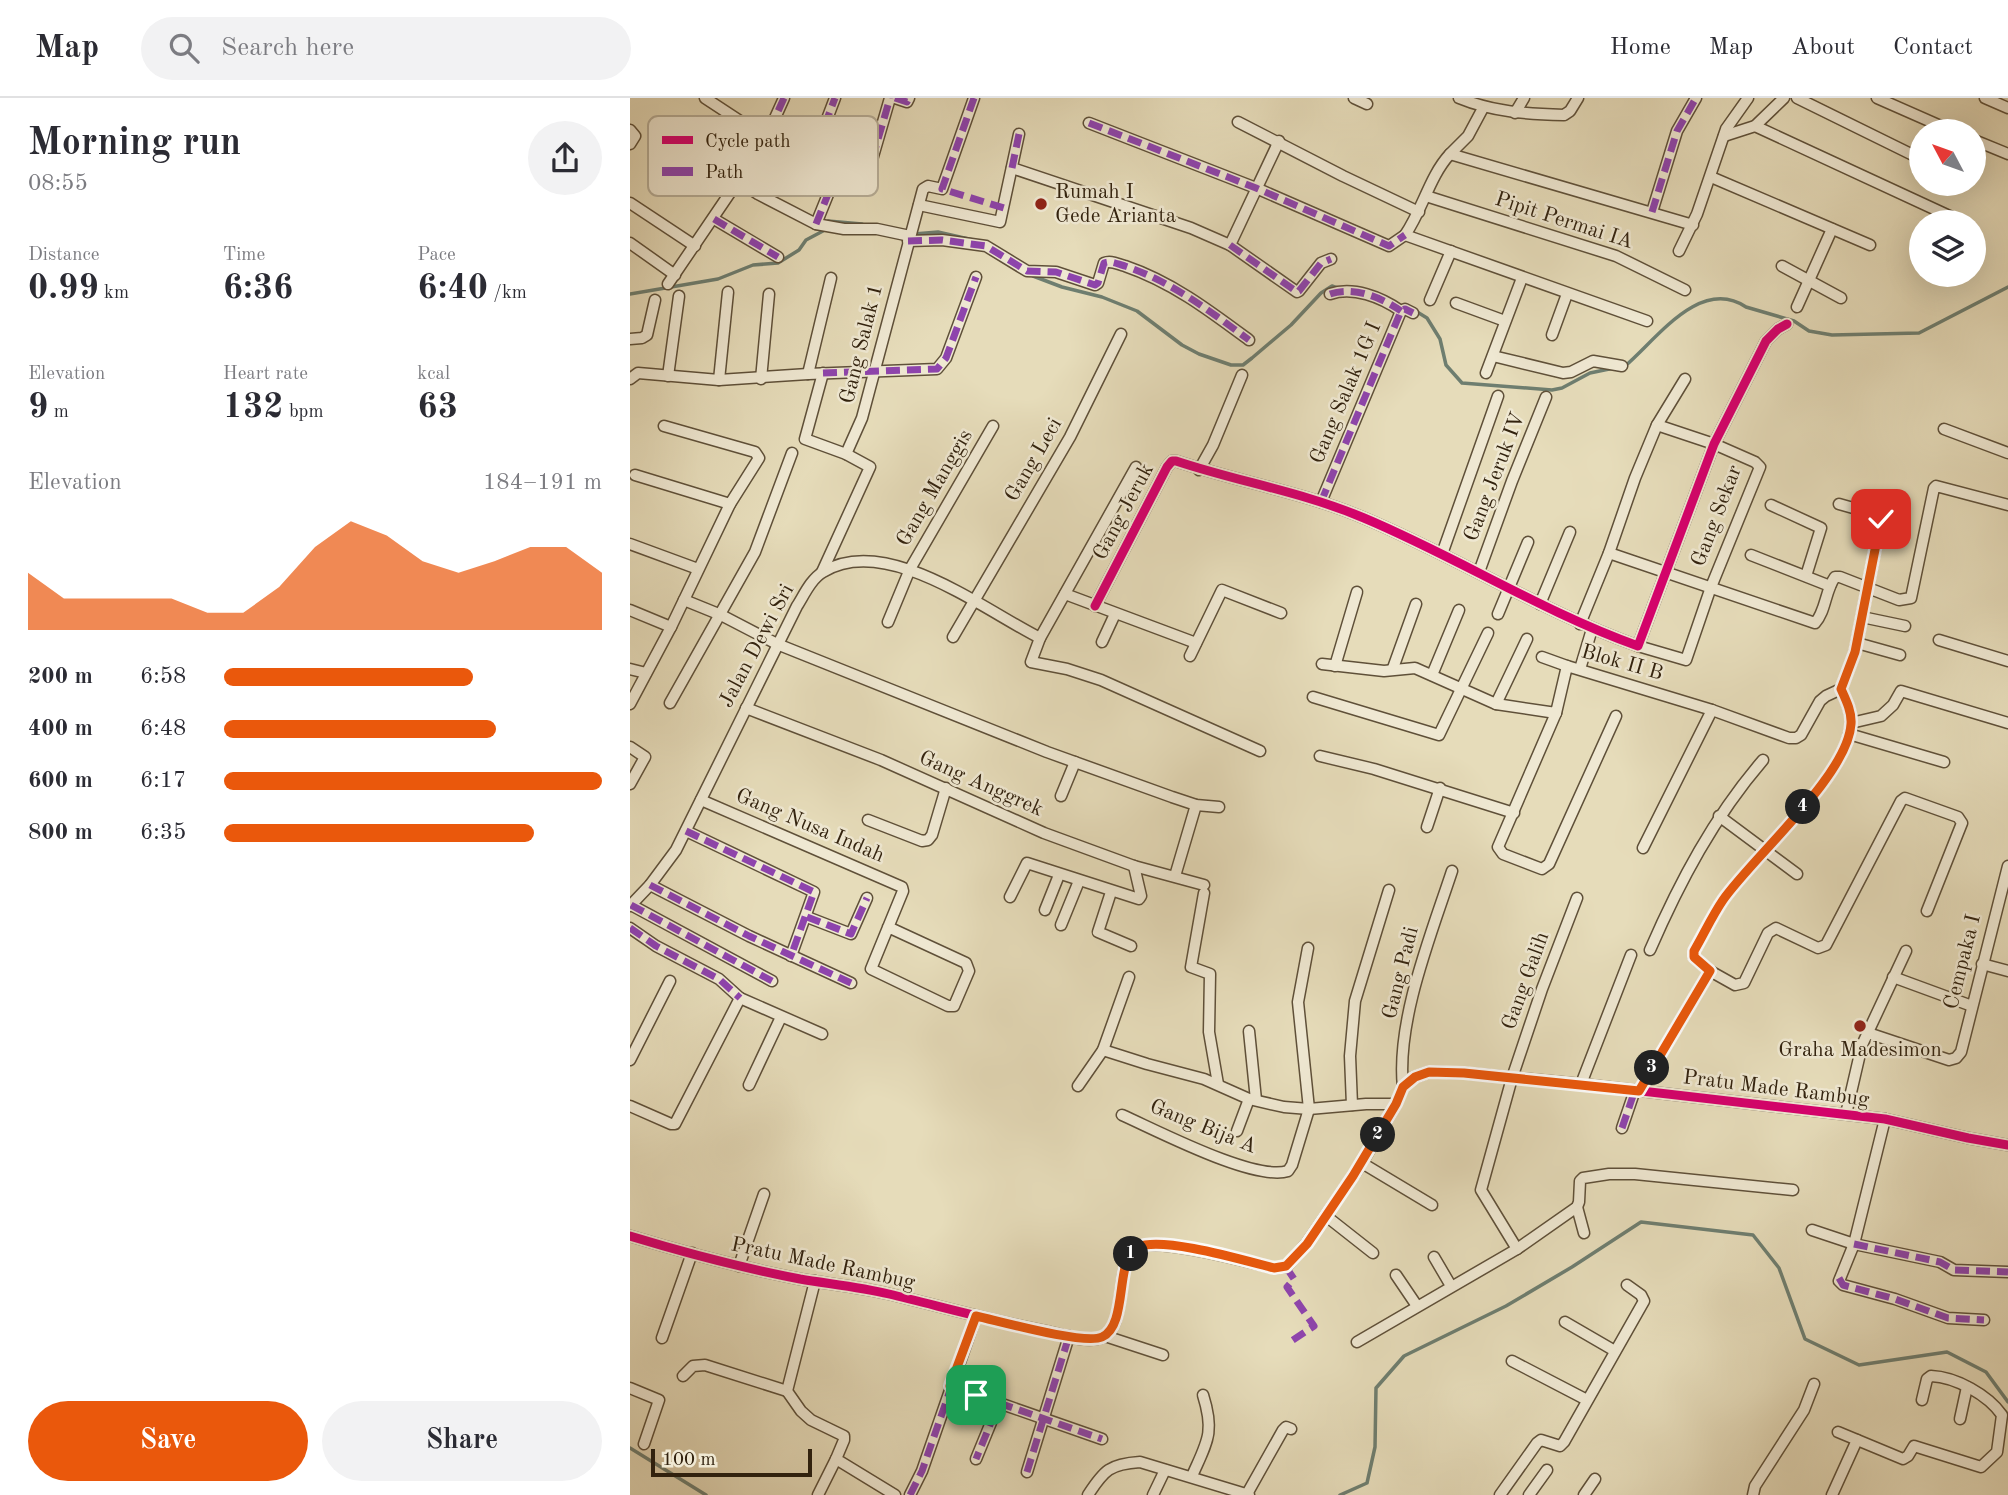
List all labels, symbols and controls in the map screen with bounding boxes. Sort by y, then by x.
search box [141,17,631,80]
icon: search [165,29,203,67]
text: Map [35,32,99,65]
text: Search here [221,35,354,61]
text: Home [1610,36,1671,60]
text: Map [1709,36,1753,60]
text: About [1791,36,1855,60]
text: Contact [1893,36,1973,60]
legend [648,116,878,196]
north arrow [1909,119,1986,196]
map controls [1909,119,1986,287]
button: share [528,121,602,195]
text: Morning run [28,125,241,163]
text: Cycle path [705,133,791,152]
text: Path [705,164,743,183]
text: 08:55 [28,172,88,195]
place label: Rumah I Gede Arianta [1055,182,1176,227]
street label: Pipit Permai IA [1492,189,1636,253]
marker: Rumah I Gede Arianta [1033,196,1049,212]
button: layers [1909,210,1986,287]
text: Distance [28,246,100,265]
text: Time [223,246,265,265]
text: Pace [417,246,456,265]
text: 0.99 [28,271,99,306]
text: 6:36 [223,271,293,306]
text: 6:40 [417,271,488,306]
street label: Gang Salak 1 [837,282,887,406]
text: km [99,284,129,303]
text: /km [488,284,527,303]
street label: Gang Salak 1G I [1307,319,1385,467]
text: Elevation [28,365,105,384]
text: Heart rate [223,365,308,384]
text: kcal [417,365,450,384]
text: 9 [28,390,48,425]
text: 132 [223,390,284,425]
text: 63 [417,390,458,425]
text: m [48,403,69,422]
text: bpm [284,403,324,422]
street label: Gang Jeruk IV [1461,410,1529,544]
street label: Gang Leci [1002,415,1066,505]
street label: Gang Manggis [893,426,977,550]
street label: Gang Jeruk [1090,460,1158,564]
street label: Gang Sekar [1688,462,1746,570]
text: Elevation [28,471,122,494]
text: 184–191 m [483,471,602,494]
pin [1851,489,1911,549]
icon: check [1862,500,1900,538]
street label: Jalan Dewi Sri [716,581,798,711]
street label: Blok II B [1579,641,1665,685]
text: 200 m [28,665,93,688]
text: 6:58 [140,665,186,688]
text: 400 m [28,717,93,740]
text: 6:48 [140,717,186,740]
street label: Gang Anggrek [916,747,1046,821]
text: 600 m [28,769,93,792]
text: 6:17 [140,769,186,792]
street label: Gang Nusa Indah [733,785,887,867]
pin: 4 [1786,790,1820,824]
text: 4 [1797,797,1808,816]
text: 800 m [28,821,93,844]
text: 6:35 [140,821,186,844]
street label: Cempaka I [1941,912,1985,1012]
street label: Gang Padi [1379,925,1423,1021]
street label: Gang Galih [1499,929,1553,1033]
marker: Graha Madesimon [1852,1018,1868,1034]
place label: Graha Madesimon [1778,1040,1942,1061]
pin: 3 [1634,1051,1670,1086]
text: 3 [1646,1058,1657,1077]
street label: Pratu Made Rambug [1682,1067,1871,1111]
street label: Gang Bija A [1147,1096,1259,1158]
pin: 2 [1360,1118,1396,1152]
text: 2 [1372,1125,1383,1144]
street label: Pratu Made Rambug [729,1234,918,1294]
pin: 1 [1114,1236,1148,1272]
text: 1 [1125,1244,1136,1263]
pin [946,1365,1006,1425]
icon: arrive [957,1376,995,1414]
button: Save [28,1401,308,1481]
button: Share [322,1401,602,1481]
scale bar [651,1446,812,1478]
text: 100 m [662,1451,715,1470]

